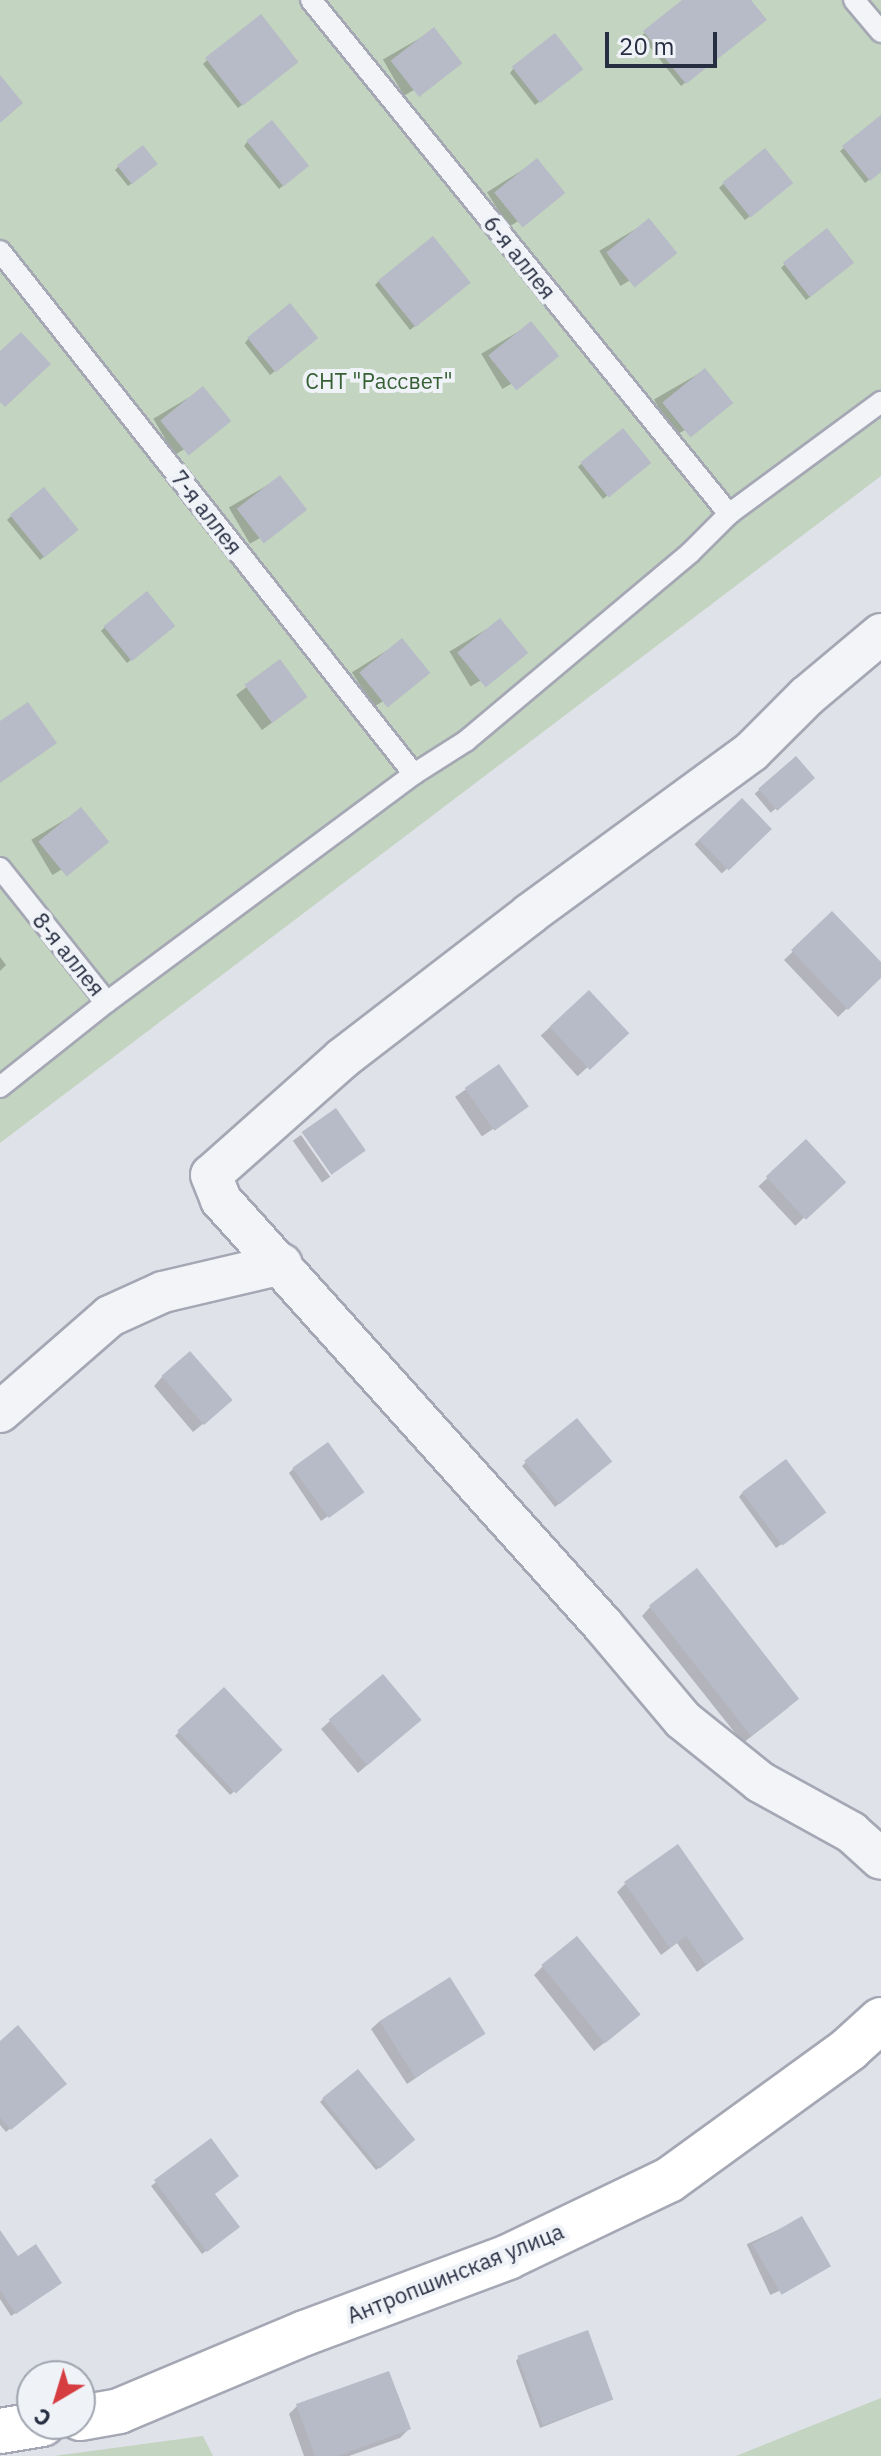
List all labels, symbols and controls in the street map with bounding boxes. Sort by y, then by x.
scale bar [609,16,721,66]
text: 20 m [619,30,674,62]
street label: 6-я аллея [478,210,562,304]
park label: СНТ "Рассвет" [305,368,453,394]
street label: 7-я аллея [166,465,248,559]
street label: 8-я аллея [27,907,111,1001]
street label: Антропшинская улица [343,2217,567,2329]
north arrow [16,2360,96,2440]
text: С [28,2402,57,2434]

